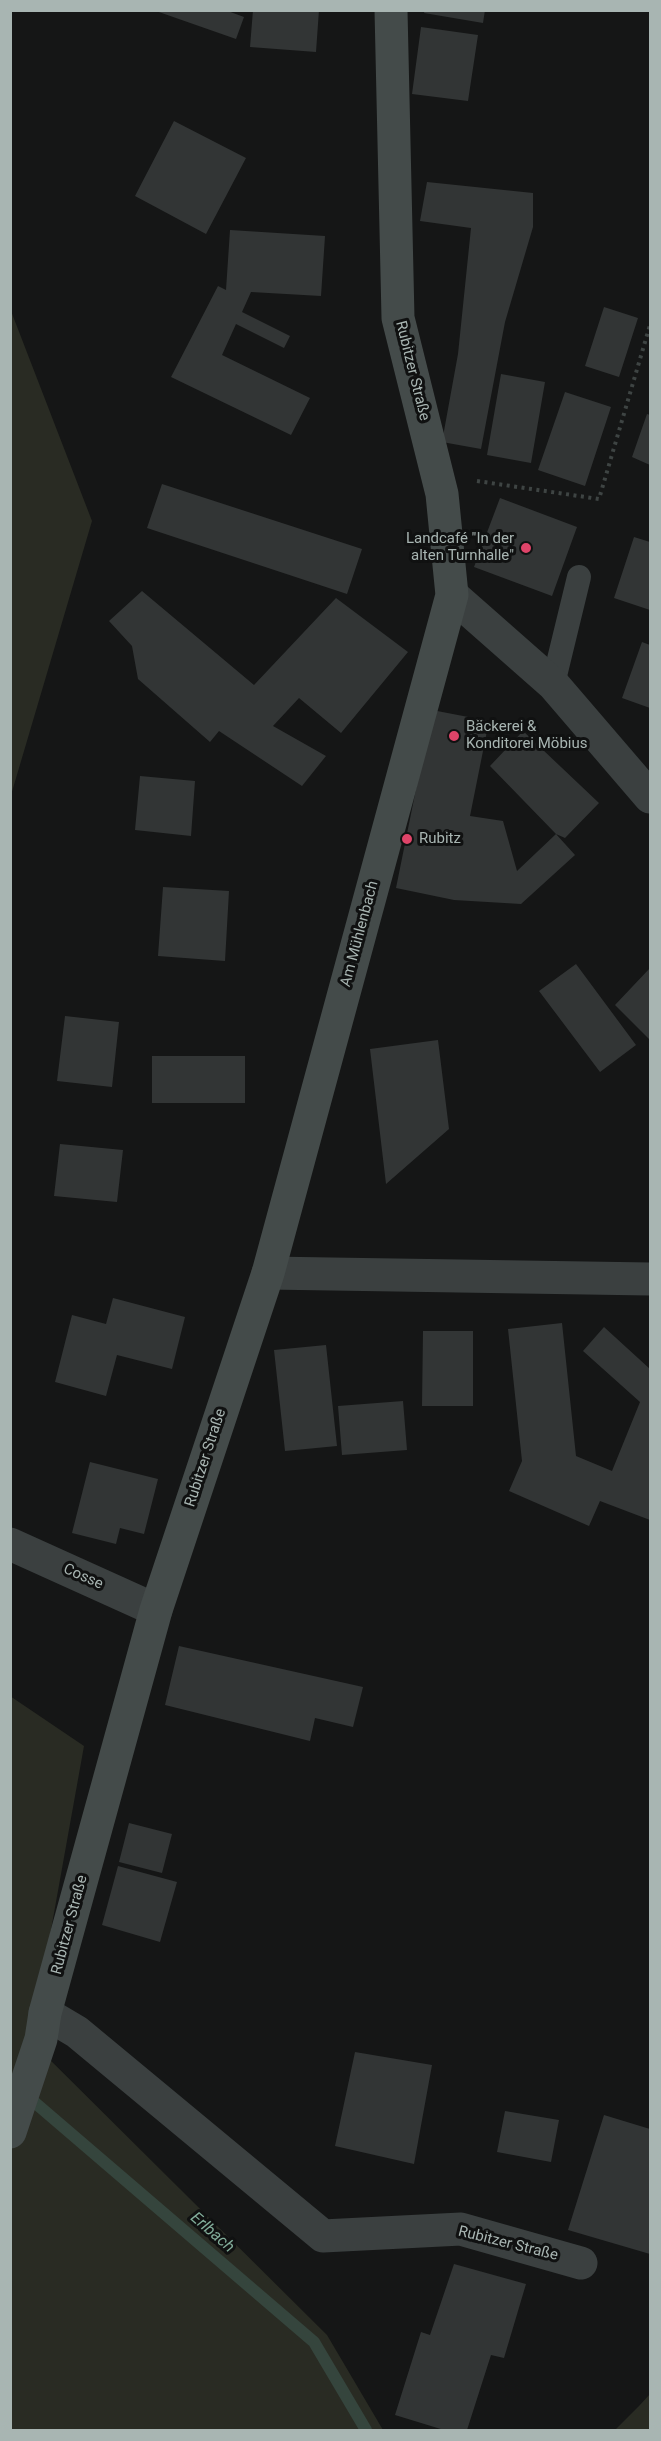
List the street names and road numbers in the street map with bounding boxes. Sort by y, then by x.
street label: Rubitzer Straße [391,319,433,423]
street label: Am Mühlenbach [337,879,383,989]
street label: Rubitzer Straße [182,1407,230,1509]
street label: Cosse [60,1560,106,1594]
street label: Rubitzer Straße [48,1873,92,1977]
street label: Rubitzer Straße [456,2223,560,2265]

